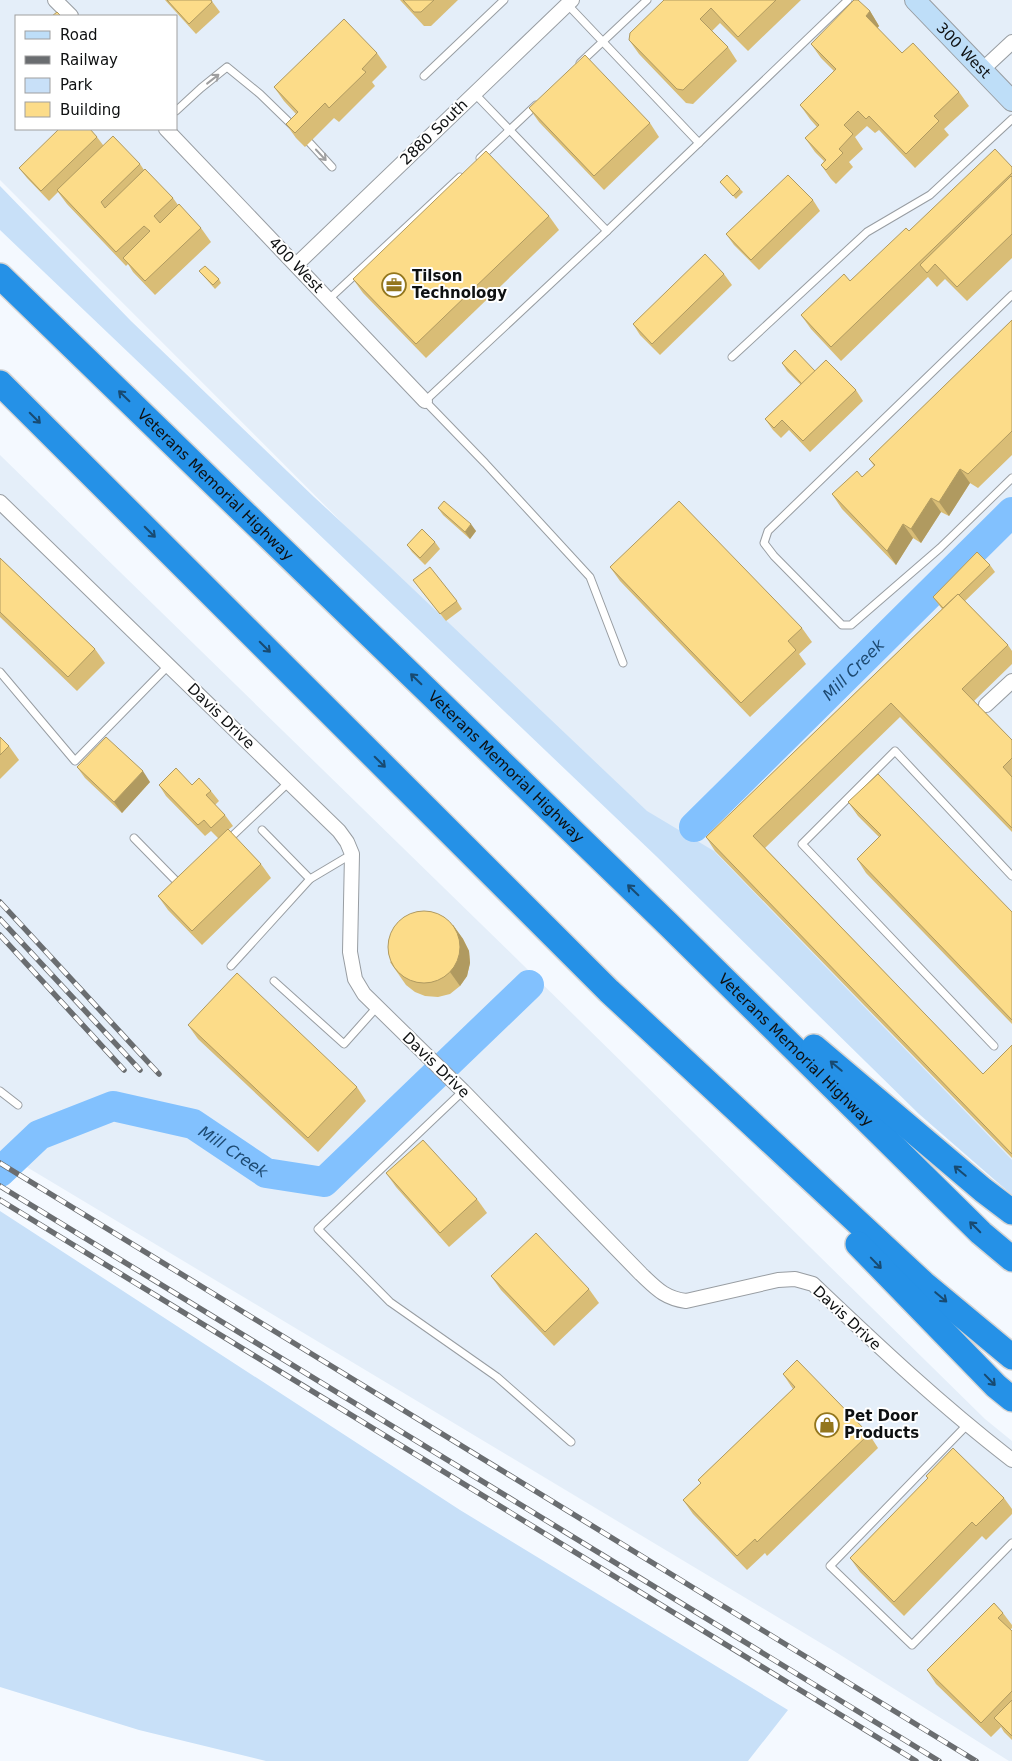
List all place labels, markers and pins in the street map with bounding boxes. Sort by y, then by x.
place label: Tilson Technology [412,267,507,302]
office icon: Tilson Technology [381,272,407,298]
place label: Pet Door Products [844,1407,919,1442]
shop icon: Pet Door Products [814,1412,840,1438]

